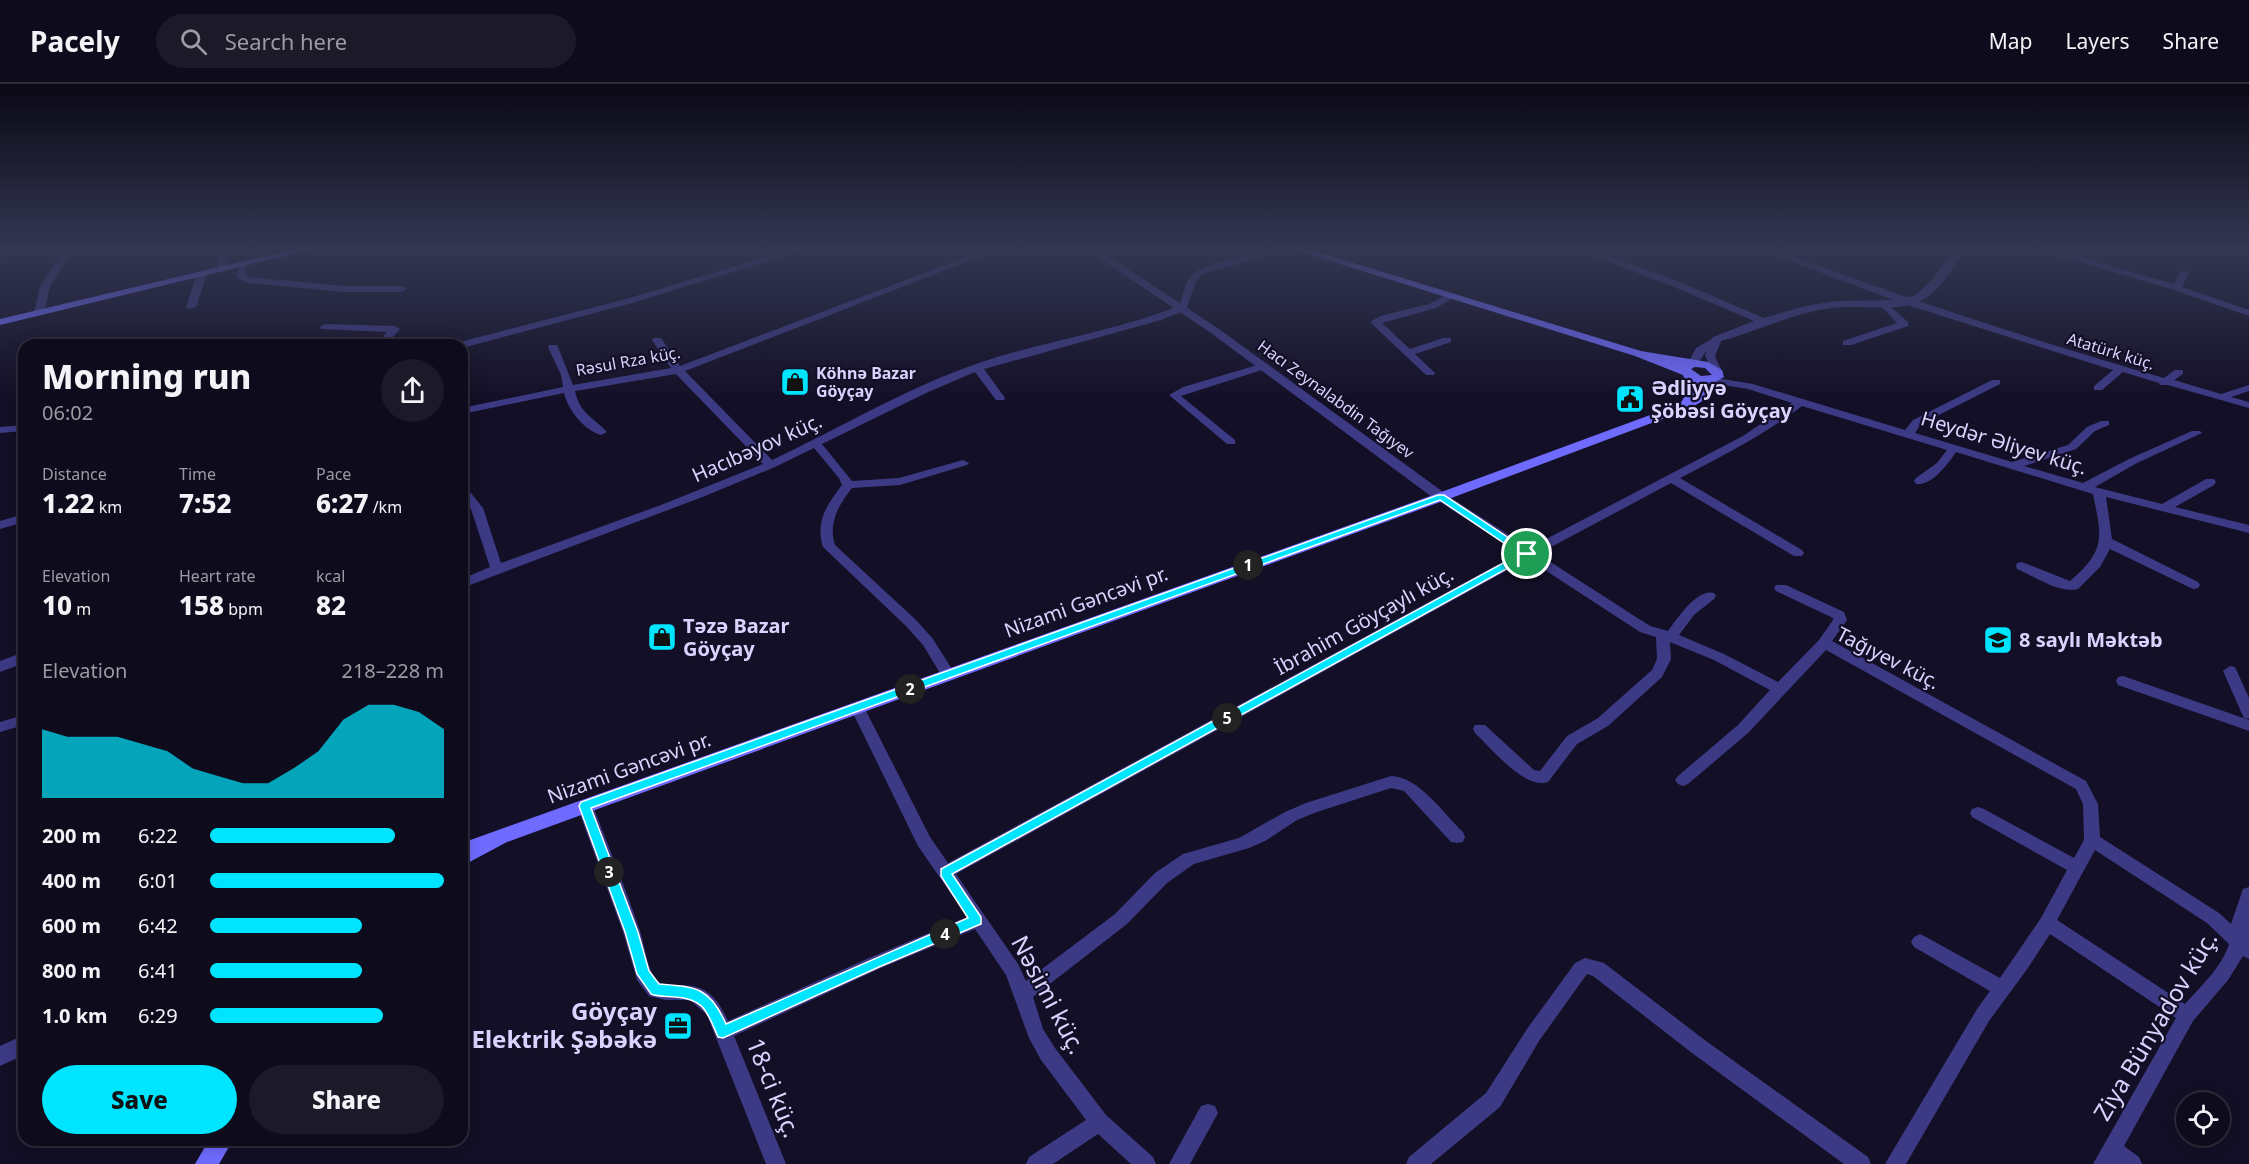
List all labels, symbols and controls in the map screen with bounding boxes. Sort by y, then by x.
search box [156,14,576,68]
text: Pacely [30,22,120,60]
icon: search [177,25,210,58]
text: Search here [225,26,347,56]
text: Map [1989,27,2033,55]
text: Layers [2066,27,2130,55]
text: Share [2163,27,2219,55]
street label: Atatürk küç. [2065,327,2157,375]
street label: Hacı Zeynalabdin Tağıyev [1253,335,1419,464]
street label: Rəsul Rza küç. [574,341,682,381]
text: Morning run [42,354,251,399]
button: share [381,359,444,422]
place label: Köhnə Bazar Göyçay [816,362,916,402]
shop icon: Köhnə Bazar Göyçay [779,366,811,398]
place label: Ədliyyə Şöbəsi Göyçay [1651,374,1793,424]
public building icon: Ədliyyə Şöbəsi Göyçay [1614,383,1646,415]
text: 06:02 [42,399,93,426]
street label: Heydər Əliyev küç. [1918,404,2091,481]
street label: Hacıbəyov küç. [688,407,826,488]
text: Distance [42,463,107,485]
text: Time [179,463,216,485]
text: Pace [316,463,351,485]
text: 1.22 [42,485,95,521]
text: 7:52 [179,485,232,521]
text: 6:27 [316,485,369,521]
text: km [95,496,122,518]
text: /km [369,496,402,518]
pin [1501,528,1552,579]
icon: arrive [1510,537,1543,570]
pin: 1 [1233,550,1263,580]
text: 1 [1243,554,1253,576]
street label: Nizami Gəncəvi pr. [1000,559,1171,644]
street label: İbrahim Göyçaylı küç. [1269,560,1458,681]
text: Elevation [42,565,110,587]
text: Heart rate [179,565,255,587]
text: kcal [316,565,345,587]
text: 10 [42,587,72,623]
text: 158 [179,587,224,623]
text: 82 [316,587,346,623]
text: m [72,598,91,620]
text: bpm [224,598,263,620]
place label: Təzə Bazar Göyçay [683,612,790,662]
street label: Tağıyev küç. [1832,620,1945,695]
shop icon: Təzə Bazar Göyçay [646,621,678,653]
school or university icon: 8 saylı Məktəb [1982,624,2014,656]
place label: 8 saylı Məktəb [2019,626,2163,653]
text: Elevation [42,657,127,684]
text: 218–228 m [341,657,444,684]
pin: 2 [895,674,925,704]
text: 2 [905,678,915,700]
pin: 5 [1212,703,1242,733]
text: 5 [1222,707,1232,729]
street label: Nizami Gəncəvi pr. [543,725,714,810]
text: 200 m [42,822,101,849]
text: 6:22 [138,822,178,849]
pin: 3 [594,857,624,887]
text: 3 [604,861,614,883]
text: 400 m [42,867,101,894]
text: 6:01 [138,867,178,894]
text: 600 m [42,912,101,939]
text: 6:42 [138,912,178,939]
pin: 4 [930,919,960,949]
text: 4 [940,923,950,945]
street label: Ziya Bünyadov küç. [2085,924,2224,1126]
street label: Nəsimi küç. [1004,929,1094,1059]
text: 800 m [42,957,101,984]
text: 6:41 [138,957,178,984]
place label: Göyçay Elektrik Şəbəkə [472,994,657,1055]
text: 1.0 km [42,1002,108,1029]
text: 6:29 [138,1002,178,1029]
office icon: Göyçay Elektrik Şəbəkə [662,1010,694,1042]
street label: 18-ci küç. [739,1033,809,1142]
button: Save [42,1065,237,1134]
button: Share [249,1065,444,1134]
map controls [2176,1092,2230,1146]
button: locate [2176,1092,2230,1146]

